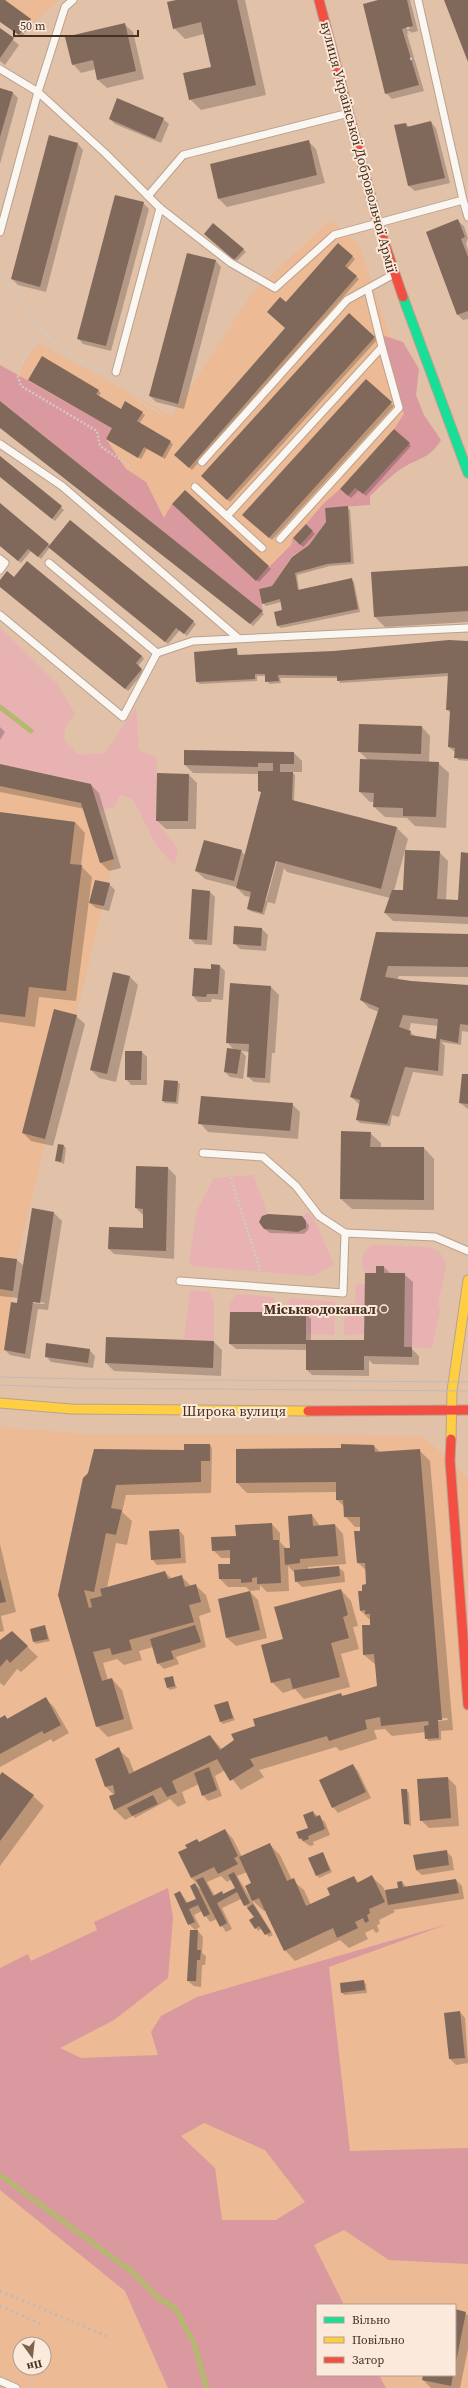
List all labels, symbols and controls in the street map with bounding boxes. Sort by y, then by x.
scale bar [14,12,138,38]
text: 50 m [20,18,46,34]
street label: вулиця Української Добровольчої Армії [316,19,402,276]
place label: Міськводоканал [264,1299,376,1319]
marker: Міськводоканал [379,1304,389,1314]
street label: Широка вулиця [182,1401,286,1421]
legend [316,2304,456,2376]
text: Вільно [352,2312,391,2328]
text: Повільно [352,2332,405,2348]
north arrow [12,2336,52,2376]
text: Затор [352,2352,384,2368]
text: Пн [25,2356,44,2374]

